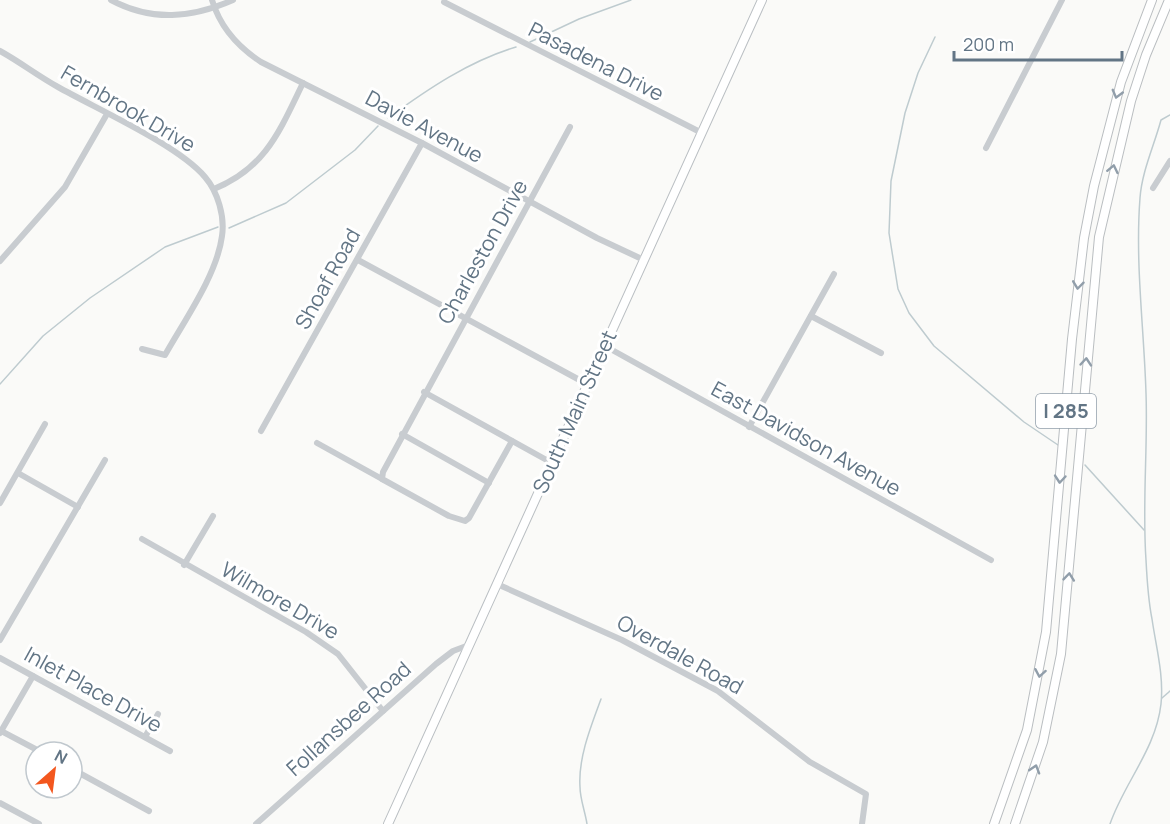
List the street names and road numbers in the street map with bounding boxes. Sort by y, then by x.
street label: Pasadena Drive [524,15,669,107]
street label: Fernbrook Drive [56,58,201,158]
street label: Davie Avenue [361,83,488,169]
street label: Charleston Drive [431,174,533,329]
street label: Shoaf Road [288,223,366,334]
street label: South Main Street [526,326,623,497]
street label: East Davidson Avenue [707,374,906,502]
road number: I 285 [1036,394,1096,428]
street label: Wilmore Drive [216,555,345,645]
street label: Overdale Road [612,608,749,700]
street label: Inlet Place Drive [20,640,167,739]
street label: Follansbee Road [280,655,417,782]

